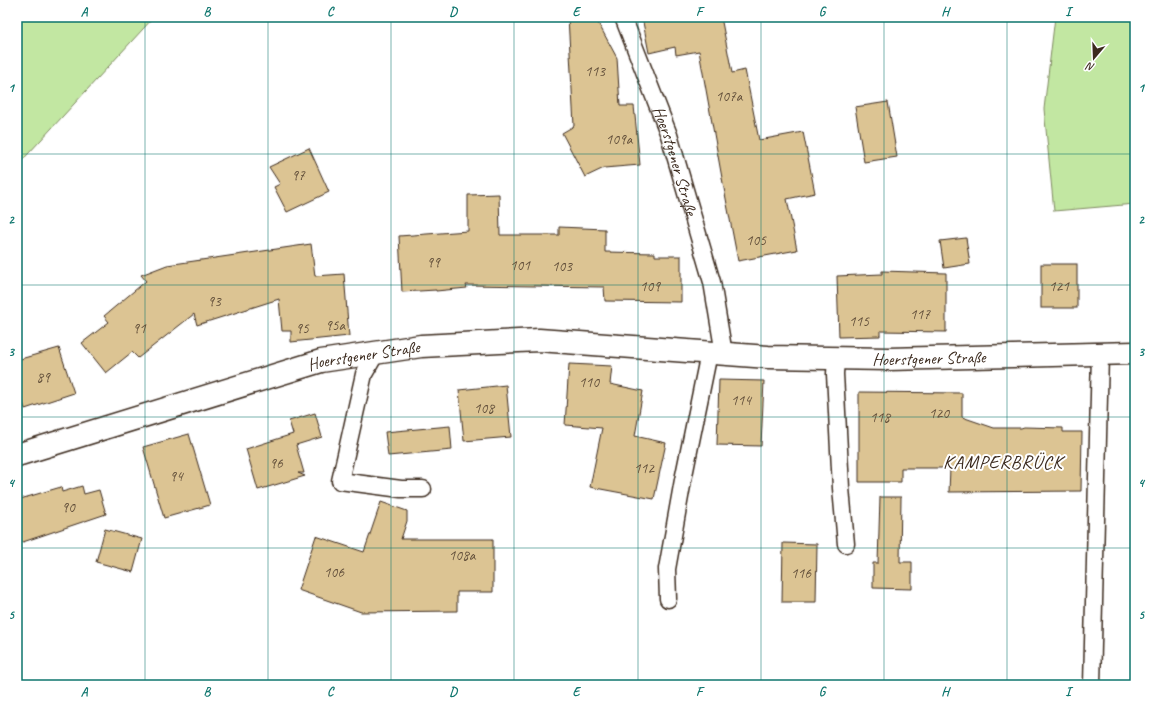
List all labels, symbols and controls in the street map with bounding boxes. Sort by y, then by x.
text: A [81,4,89,20]
text: B [204,4,212,20]
text: C [327,4,335,20]
text: D [449,4,458,20]
text: E [573,4,582,20]
text: F [696,4,705,20]
text: G [819,4,827,20]
text: H [941,4,951,20]
text: I [1065,4,1074,20]
north arrow [1074,38,1114,78]
text: N [1083,59,1096,75]
house number: 113 [585,62,606,81]
text: 1 [8,80,16,96]
text: 1 [1138,80,1146,96]
house number: 107a [716,87,744,106]
street label: Hoerstgener Straße [648,103,702,219]
house number: 109a [606,130,634,149]
house number: 97 [291,166,306,185]
text: 2 [8,212,15,228]
text: 2 [1138,212,1145,228]
house number: 105 [746,231,767,250]
house number: 99 [426,253,441,272]
house number: 101 [510,256,531,275]
house number: 103 [552,257,573,276]
house number: 109 [640,277,661,296]
house number: 121 [1049,277,1070,296]
house number: 93 [207,292,222,311]
house number: 117 [910,305,931,324]
house number: 115 [849,312,870,331]
house number: 95a [325,316,346,335]
house number: 91 [132,319,147,338]
house number: 95 [295,319,310,338]
street label: Hoerstgener Straße [305,336,422,376]
text: 3 [8,344,15,360]
text: 3 [1138,344,1145,360]
street label: Hoerstgener Straße [872,347,987,370]
house number: 89 [36,368,51,387]
house number: 110 [579,373,600,392]
house number: 114 [731,391,752,410]
house number: 108 [474,399,495,418]
house number: 120 [929,404,950,423]
house number: 118 [870,408,891,427]
district label: KAMPERBRÜCK [943,450,1065,474]
house number: 96 [269,454,284,473]
house number: 112 [634,459,655,478]
house number: 94 [169,467,184,486]
text: 4 [8,475,16,491]
text: 4 [1138,475,1146,491]
house number: 90 [61,498,76,517]
house number: 108a [449,546,477,565]
house number: 106 [324,563,345,582]
house number: 116 [791,564,812,583]
text: 5 [8,607,15,623]
text: 5 [1138,607,1145,623]
text: A [81,684,89,700]
text: B [204,684,212,700]
text: C [327,684,335,700]
text: D [449,684,458,700]
text: E [573,684,582,700]
text: F [696,684,705,700]
text: G [819,684,827,700]
text: H [941,684,951,700]
text: I [1065,684,1074,700]

